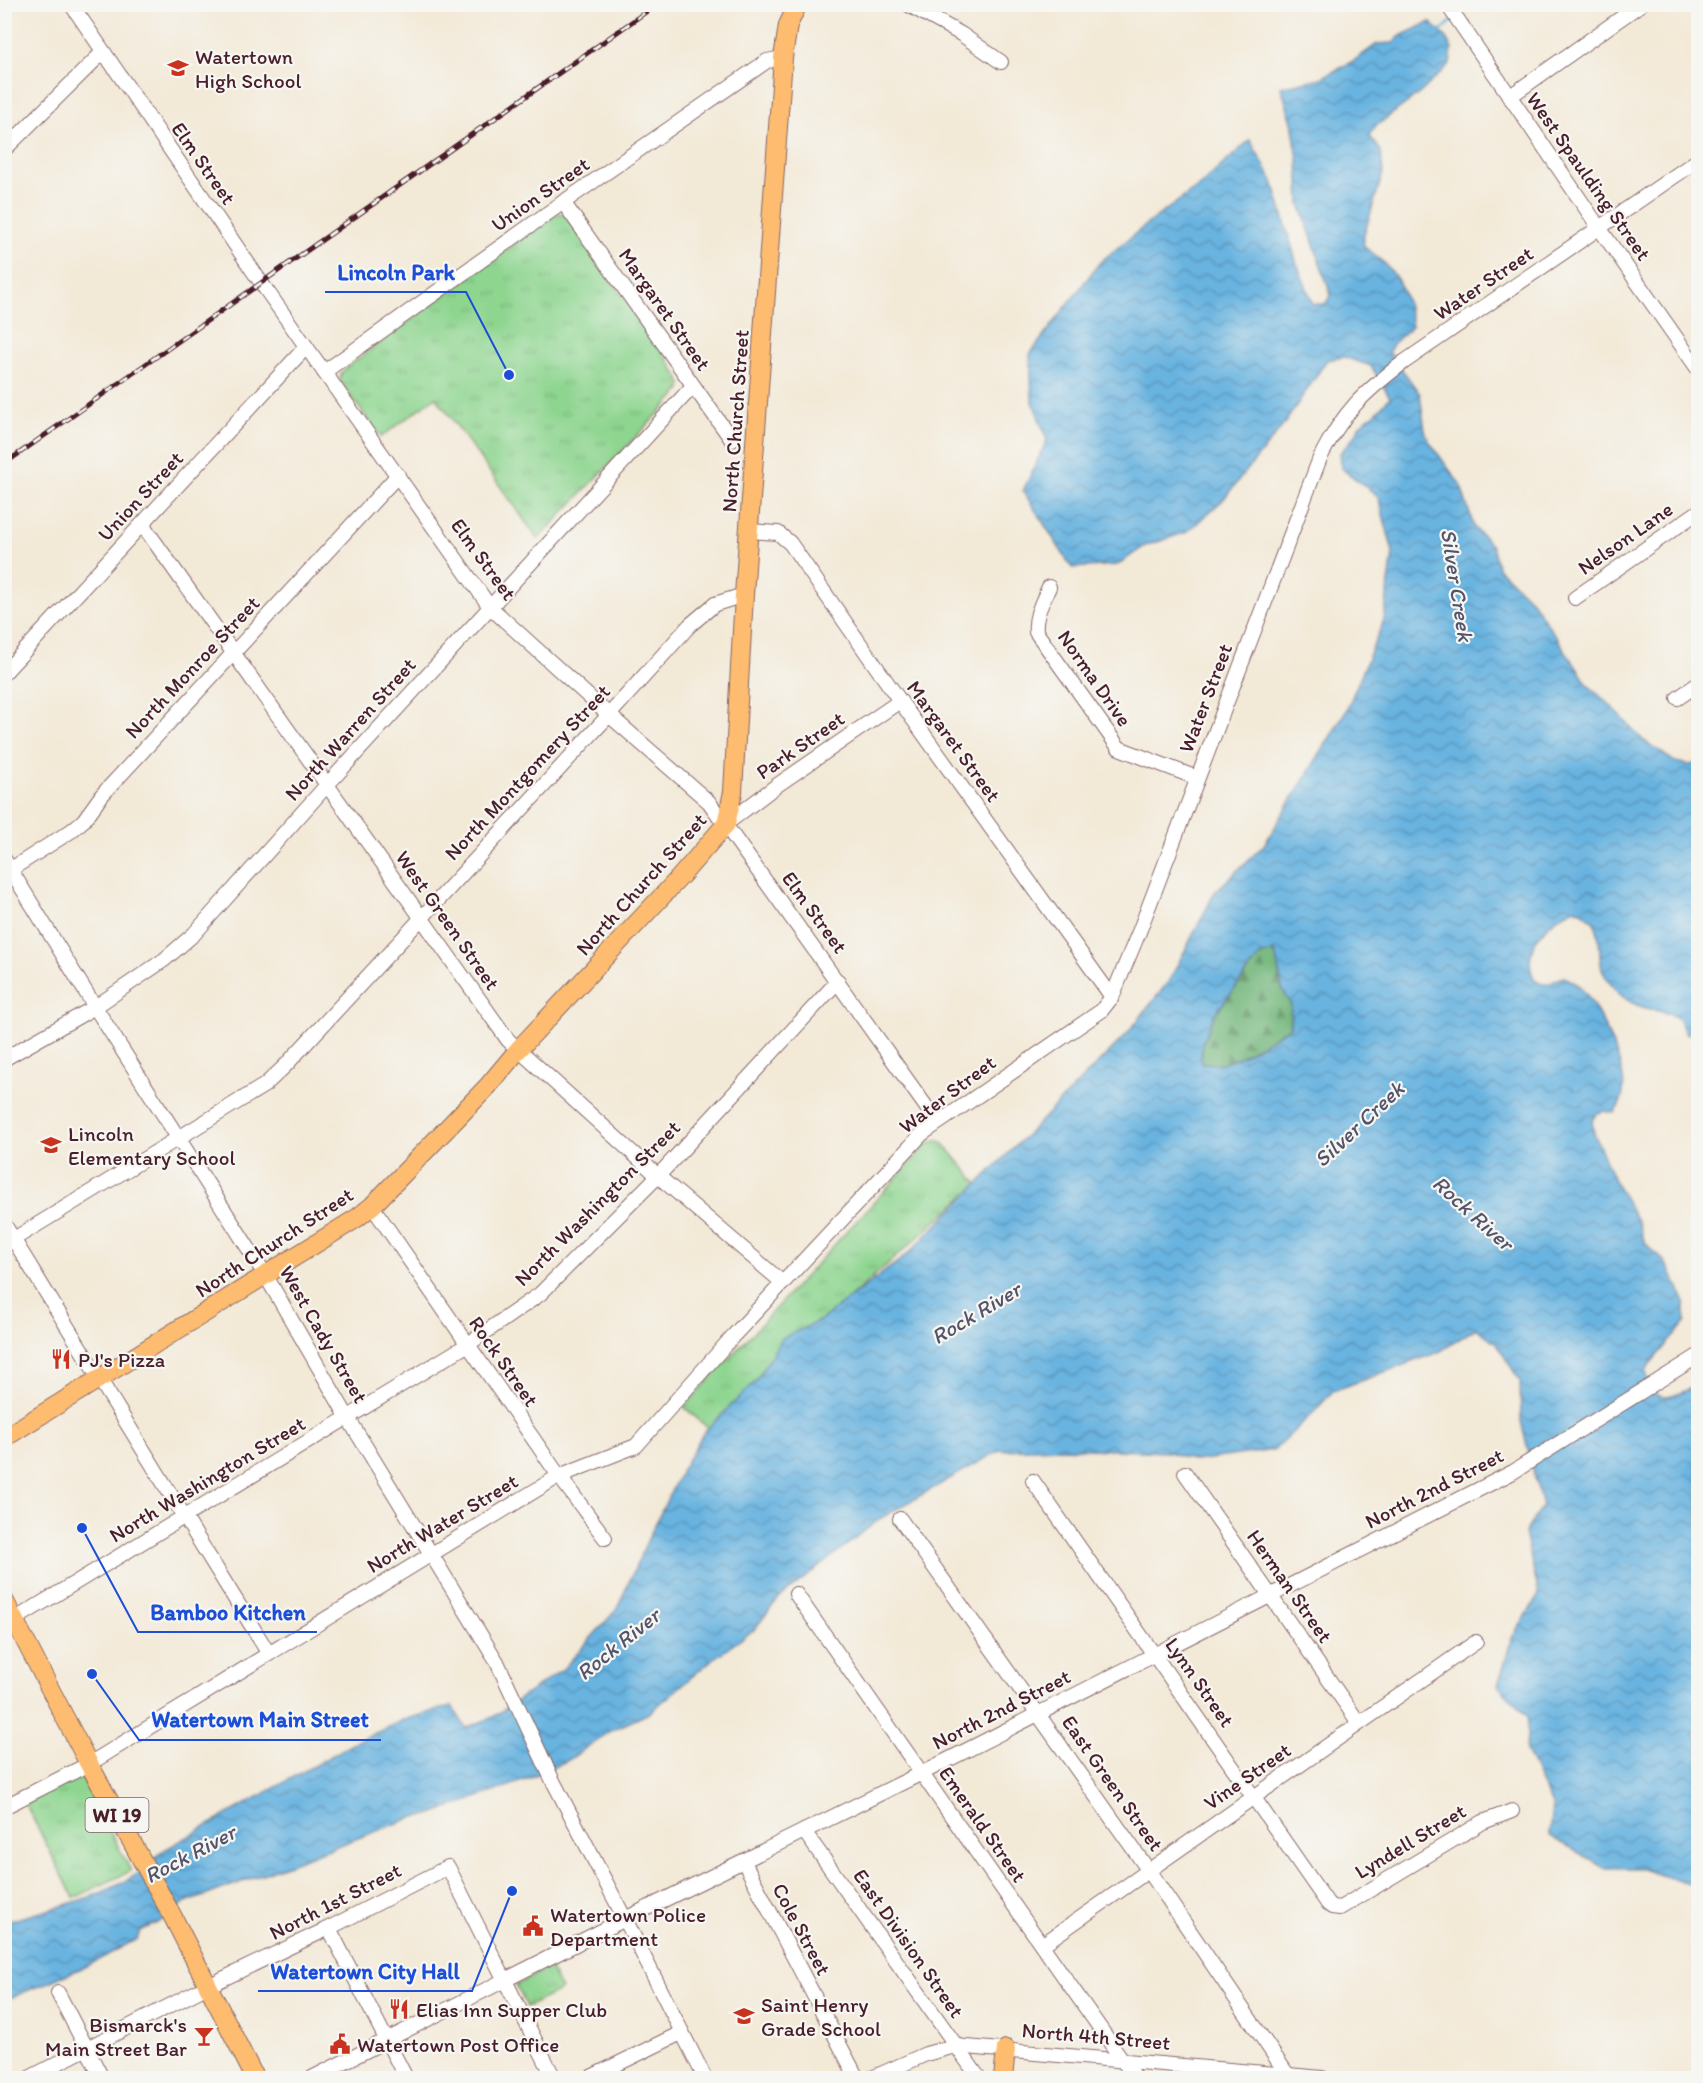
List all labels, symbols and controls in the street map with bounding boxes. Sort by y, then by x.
place label: Watertown High School [195,44,302,93]
school or university icon: Watertown High School [166,56,190,80]
street label: West Spaulding Street [1521,87,1657,265]
street label: Elm Street [167,117,242,209]
street label: Union Street [486,151,594,237]
street label: Water Street [1429,241,1538,325]
street label: Margaret Street [614,243,717,375]
callout: Lincoln Park [325,252,466,292]
text: Lincoln Park [337,259,455,286]
street label: North Church Street [716,329,754,513]
street label: Union Street [92,446,188,546]
street label: Nelson Lane [1573,496,1677,580]
street label: Elm Street [446,513,522,605]
water label: Silver Creek [1435,527,1479,645]
street label: North Monroe Street [119,590,265,743]
street label: Norma Drive [1053,625,1137,731]
street label: Water Street [1173,640,1237,756]
street label: North Warren Street [279,652,421,806]
street label: Margaret Street [902,676,1006,807]
street label: North Montgomery Street [439,679,615,865]
street label: Park Street [751,705,849,784]
street label: North Church Street [570,808,712,960]
street label: West Green Street [391,845,505,995]
street label: Elm Street [777,866,853,958]
street label: Water Street [894,1049,1000,1138]
water label: Silver Creek [1308,1074,1411,1173]
street label: North Washington Street [509,1115,685,1291]
place label: Lincoln Elementary School [68,1121,236,1170]
school or university icon: Lincoln Elementary School [39,1133,63,1157]
water label: Rock River [1427,1170,1521,1258]
street label: North Church Street [190,1182,358,1302]
street label: West Cady Street [274,1261,374,1407]
water label: Rock River [926,1275,1028,1350]
street label: Rock Street [464,1311,544,1411]
restaurant icon: PJ's Pizza [49,1347,73,1371]
place label: PJ's Pizza [78,1347,165,1372]
street label: North Washington Street [104,1410,310,1547]
street label: North 2nd Street [1361,1442,1507,1534]
street label: North Water Street [362,1468,522,1578]
street label: Herman Street [1242,1525,1338,1647]
callout: Bamboo Kitchen [138,1592,317,1632]
text: Bamboo Kitchen [150,1599,306,1626]
water label: Rock River [571,1601,667,1686]
street label: Lynn Street [1160,1632,1240,1732]
street label: North 2nd Street [928,1663,1074,1755]
callout: Watertown Main Street [139,1700,381,1740]
text: Watertown Main Street [151,1706,370,1733]
street label: East Green Street [1057,1710,1169,1856]
street label: Vine Street [1199,1737,1295,1815]
street label: Emerald Street [934,1761,1032,1887]
road number: WI 19 [86,1798,148,1832]
street label: Lyndell Street [1350,1798,1470,1884]
water label: Rock River [140,1818,242,1889]
street label: North 1st Street [265,1857,405,1945]
street label: East Division Street [848,1864,970,2022]
street label: Cole Street [767,1879,837,1980]
place label: Watertown Police Department [550,1902,706,1951]
public building icon: Watertown Police Department [521,1914,545,1938]
callout: Watertown City Hall [258,1951,472,1991]
text: Watertown City Hall [270,1958,460,1985]
place label: Saint Henry Grade School [761,1992,881,2041]
restaurant icon: Elias Inn Supper Club [387,1997,411,2021]
place label: Elias Inn Supper Club [416,1997,607,2022]
school or university icon: Saint Henry Grade School [732,2004,756,2028]
place label: Bismarck's Main Street Bar [45,2012,187,2061]
street label: North 4th Street [1021,2017,1171,2055]
bar icon: Bismarck's Main Street Bar [192,2024,216,2048]
public building icon: Watertown Post Office [328,2032,352,2056]
place label: Watertown Post Office [357,2032,559,2057]

